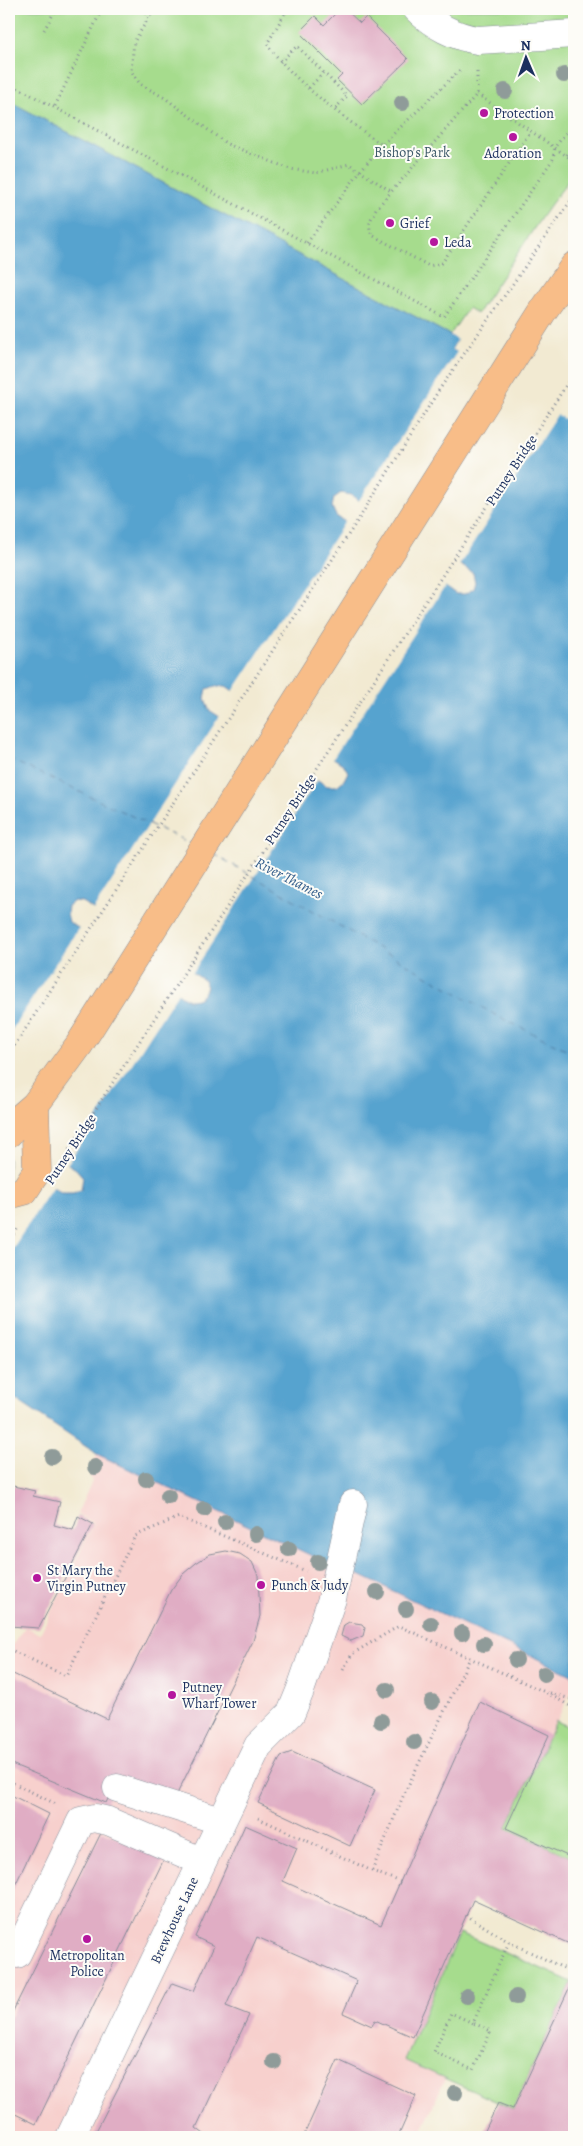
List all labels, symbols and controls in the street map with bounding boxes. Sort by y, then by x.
north arrow [500,32,550,82]
text: N [520,36,531,55]
place label: Protection [494,104,554,123]
marker: Protection [478,107,490,119]
marker: Adoration [507,131,519,143]
park label: Bishop's Park [374,143,450,162]
place label: Adoration [483,144,542,163]
place label: Grief [400,214,432,233]
marker: Grief [384,217,396,229]
place label: Leda [444,233,472,252]
marker: Leda [428,236,440,248]
street label: Putney Bridge [481,431,541,509]
street label: Putney Bridge [260,770,320,848]
water label: River Thames [252,852,326,904]
street label: Putney Bridge [40,1110,100,1188]
place label: St Mary the Virgin Putney [46,1561,127,1596]
marker: St Mary the Virgin Putney [31,1572,43,1584]
place label: Punch & Judy [271,1576,349,1595]
marker: Punch & Judy [255,1579,267,1591]
place label: Putney Wharf Tower [181,1678,257,1713]
marker: Putney Wharf Tower [166,1689,178,1701]
street label: Brewhouse Lane [146,1874,203,1967]
marker: Metropolitan Police [81,1933,93,1945]
place label: Metropolitan Police [49,1946,125,1981]

